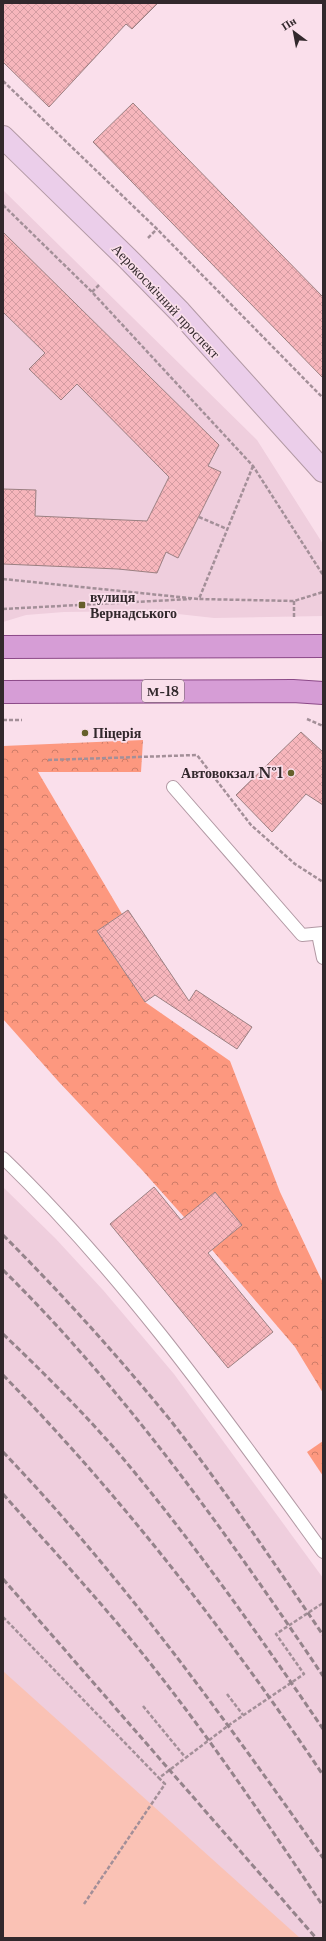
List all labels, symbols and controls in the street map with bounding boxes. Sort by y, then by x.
north arrow [274,12,314,52]
text: Пн [279,13,299,33]
street label: Аерокосмічний проспект [108,240,224,362]
place label: вулиця Вернадського [90,588,177,622]
marker: вулиця Вернадського [77,600,87,610]
road number: М-18 [142,680,184,702]
place label: Піцерія [93,724,142,742]
marker: Піцерія [80,728,90,738]
place label: Автовокзал №1 [181,764,283,782]
marker: Автовокзал №1 [286,768,296,778]

